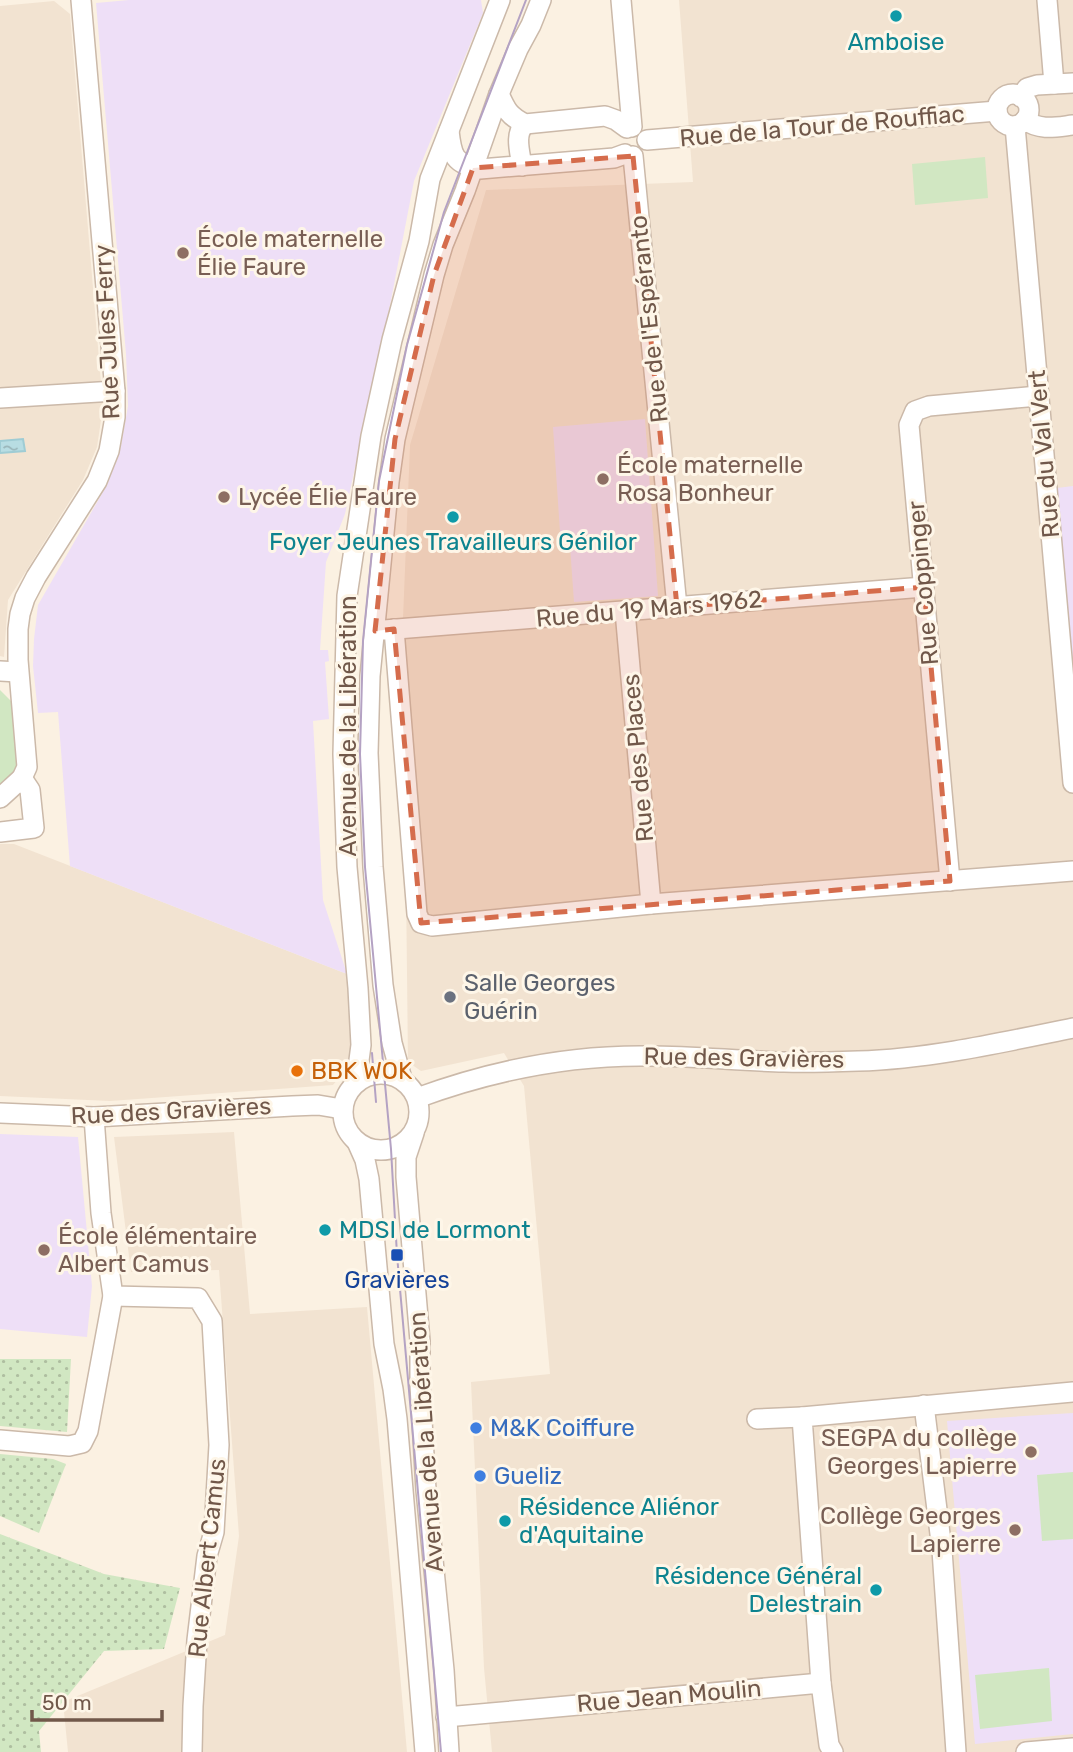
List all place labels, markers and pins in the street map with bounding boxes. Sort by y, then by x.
marker: Amboise [888,8,904,24]
place label: Amboise [848,28,944,56]
place label: École maternelle Élie Faure [197,225,383,281]
marker: École maternelle Élie Faure [175,245,191,261]
place label: École maternelle Rosa Bonheur [617,451,803,507]
marker: École maternelle Rosa Bonheur [595,471,611,487]
place label: Lycée Élie Faure [238,483,417,511]
marker: Lycée Élie Faure [216,489,232,505]
marker: Foyer Jeunes Travailleurs Génilor [445,509,461,525]
place label: Foyer Jeunes Travailleurs Génilor [269,528,637,556]
place label: Salle Georges Guérin [464,969,616,1025]
marker: Salle Georges Guérin [442,989,458,1005]
place label: BBK WOK [311,1057,413,1085]
marker: BBK WOK [289,1063,305,1079]
place label: MDSI de Lormont [339,1216,531,1244]
place label: École élémentaire Albert Camus [58,1222,257,1278]
marker: MDSI de Lormont [317,1222,333,1238]
marker: École élémentaire Albert Camus [36,1242,52,1258]
marker: Gravières [389,1247,405,1263]
place label: Gravières [344,1266,450,1294]
place label: M&K Coiffure [490,1414,635,1442]
marker: M&K Coiffure [468,1420,484,1436]
place label: SEGPA du collège Georges Lapierre [821,1424,1017,1480]
marker: SEGPA du collège Georges Lapierre [1023,1444,1039,1460]
place label: Gueliz [494,1462,562,1490]
marker: Gueliz [472,1468,488,1484]
place label: Résidence Aliénor d'Aquitaine [519,1493,719,1549]
place label: Collège Georges Lapierre [820,1502,1001,1558]
marker: Résidence Aliénor d'Aquitaine [497,1513,513,1529]
marker: Collège Georges Lapierre [1007,1522,1023,1538]
place label: Résidence Général Delestrain [654,1562,862,1618]
marker: Résidence Général Delestrain [868,1582,884,1598]

